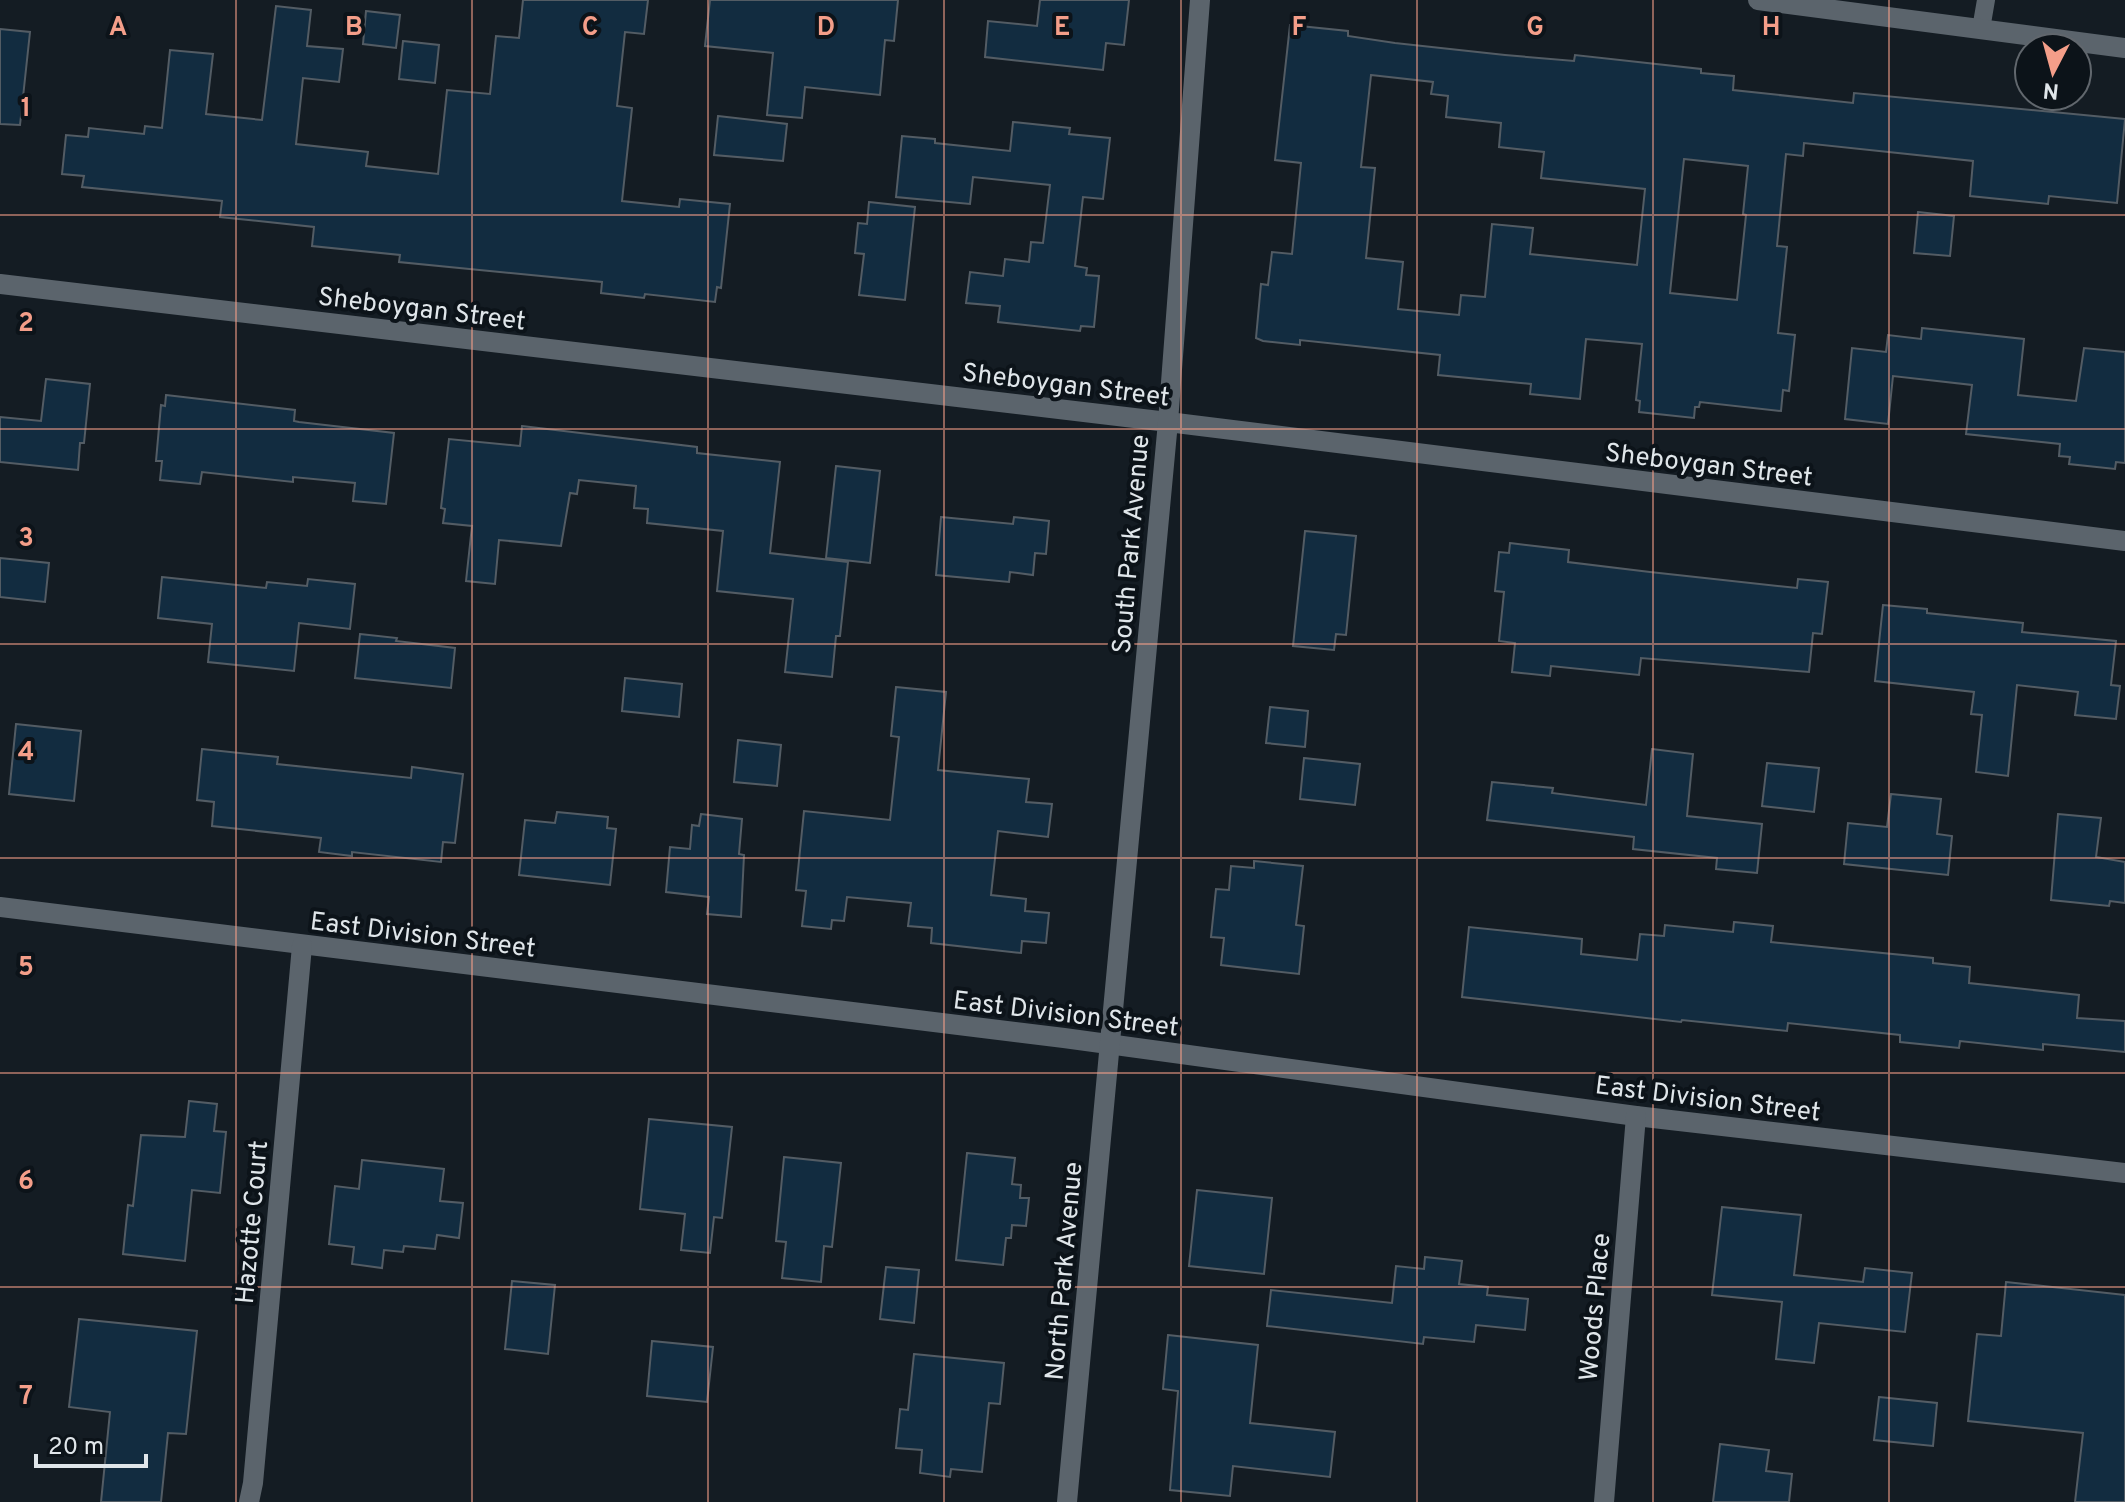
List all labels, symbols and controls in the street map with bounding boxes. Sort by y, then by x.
text: A [109,12,127,45]
text: B [345,12,363,45]
text: C [582,12,598,45]
text: D [817,12,835,45]
text: E [1054,12,1070,45]
text: F [1292,12,1307,45]
text: G [1526,12,1544,45]
text: H [1762,12,1780,45]
north arrow [2013,32,2093,112]
text: N [2042,75,2060,104]
text: 1 [21,93,31,126]
street label: Sheboygan Street [316,281,527,340]
text: 2 [18,308,34,341]
street label: Sheboygan Street [960,357,1171,416]
street label: South Park Avenue [1106,433,1159,655]
street label: Sheboygan Street [1603,437,1814,496]
text: 3 [18,523,34,556]
text: 4 [18,737,34,770]
street label: East Division Street [308,906,537,967]
text: 5 [18,952,34,985]
street label: East Division Street [951,985,1180,1046]
street label: East Division Street [1593,1070,1822,1131]
street label: Hazotte Court [230,1139,277,1305]
street label: North Park Avenue [1040,1161,1091,1382]
text: 6 [18,1166,34,1199]
street label: Woods Place [1574,1232,1619,1383]
text: 7 [19,1381,33,1414]
scale bar [36,1418,146,1468]
text: 20 m [48,1433,104,1463]

